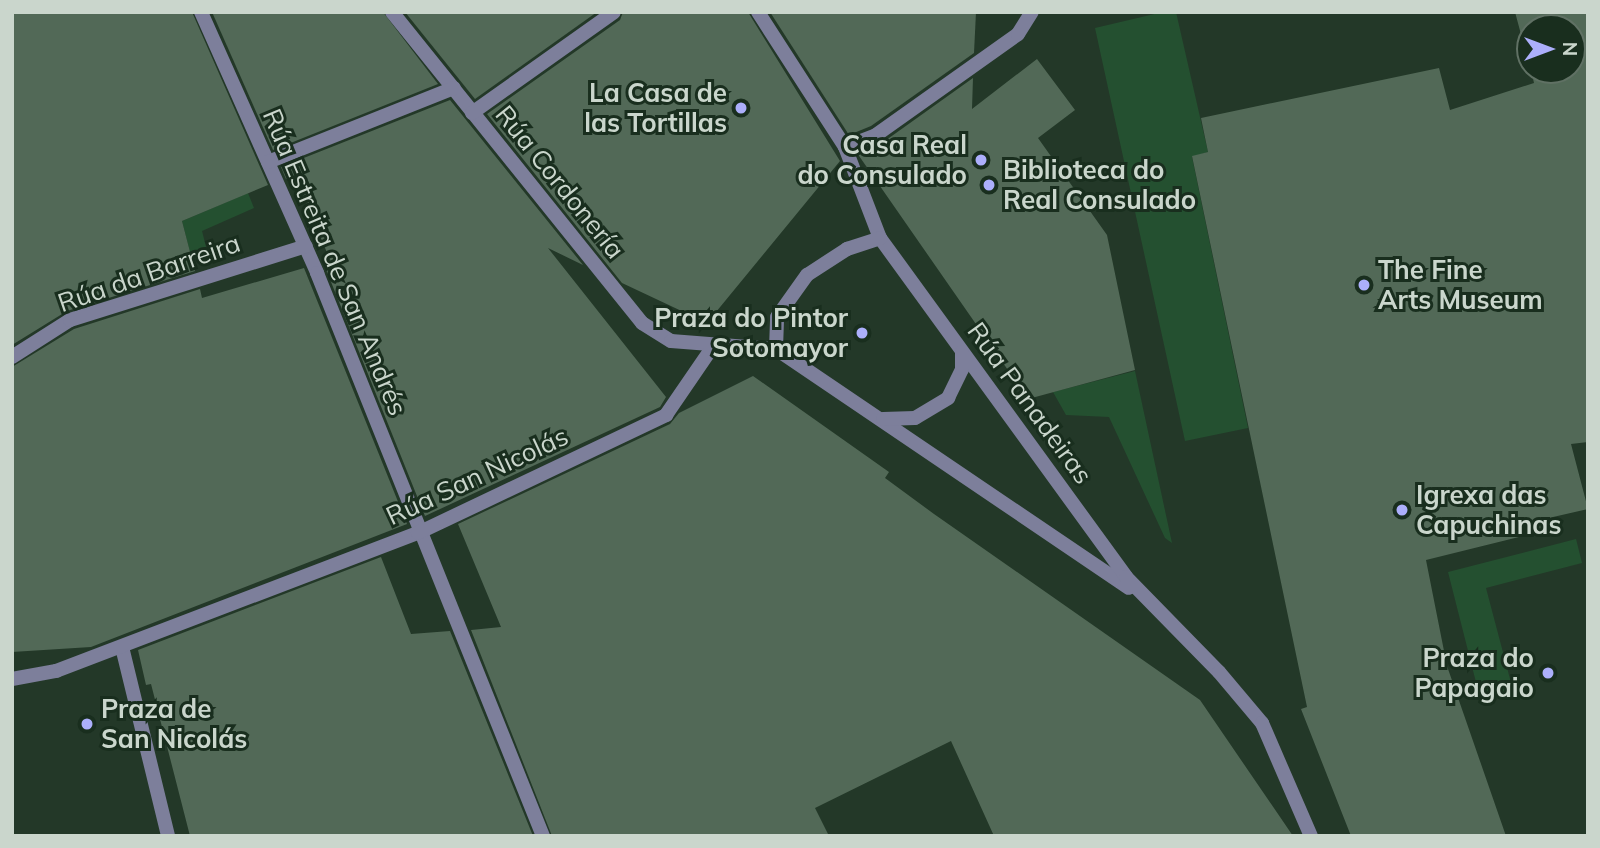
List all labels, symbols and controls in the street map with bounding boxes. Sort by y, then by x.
north arrow [1516,14,1586,84]
text: N [1558,42,1582,56]
place label: La Casa de las Tortillas [584,77,727,138]
street label: Rúa Cordonería [489,99,631,265]
marker: La Casa de las Tortillas [733,100,749,116]
street label: Rúa Estreita de San Andrés [256,104,414,420]
place label: Casa Real do Consulado [797,129,967,190]
marker: Casa Real do Consulado [973,152,989,168]
place label: Biblioteca do Real Consulado [1003,154,1196,216]
marker: Biblioteca do Real Consulado [981,177,997,193]
street label: Rúa da Barreira [54,227,244,319]
place label: The Fine Arts Museum [1378,254,1543,316]
marker: The Fine Arts Museum [1356,277,1372,293]
place label: Praza do Pintor Sotomayor [654,302,848,364]
street label: Rúa Panadeiras [961,316,1099,490]
marker: Praza do Pintor Sotomayor [854,325,870,341]
street label: Rúa San Nicolás [381,420,573,532]
place label: Igrexa das Capuchinas [1416,479,1561,540]
marker: Igrexa das Capuchinas [1394,502,1410,518]
place label: Praza do Papagaio [1414,642,1534,704]
marker: Praza do Papagaio [1540,665,1556,681]
place label: Praza de San Nicolás [101,693,247,754]
marker: Praza de San Nicolás [79,716,95,732]

